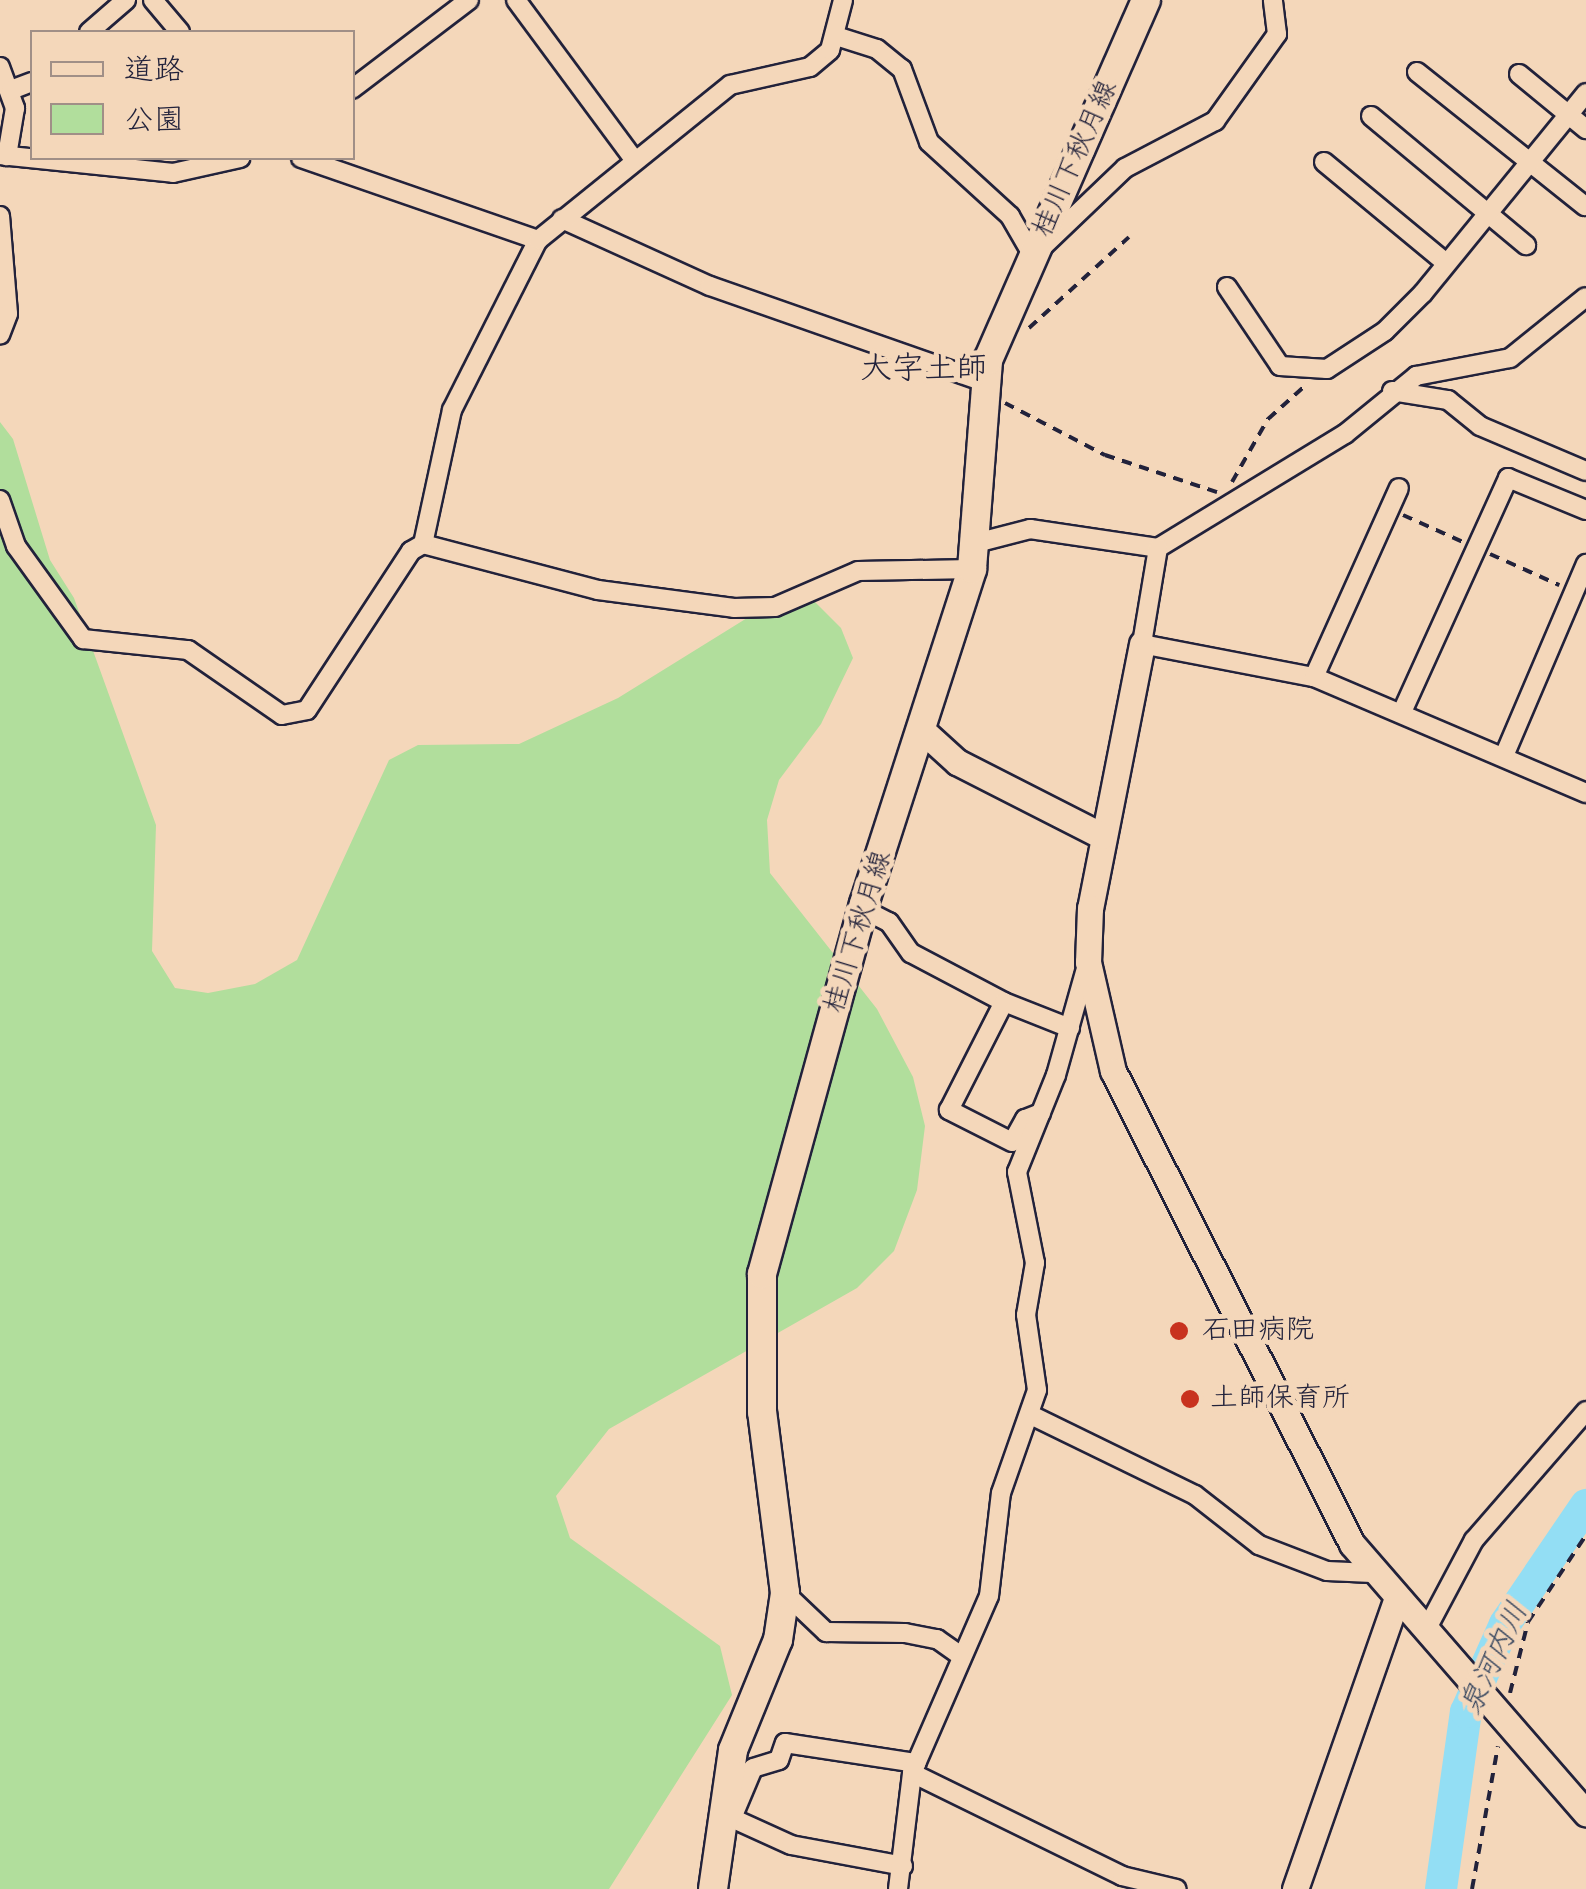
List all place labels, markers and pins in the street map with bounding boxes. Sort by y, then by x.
place label: 石田病院 [1202,1314,1314,1348]
marker: 石田病院 [1166,1318,1192,1344]
place label: 土師保育所 [1210,1382,1350,1416]
marker: 土師保育所 [1179,1388,1201,1410]

